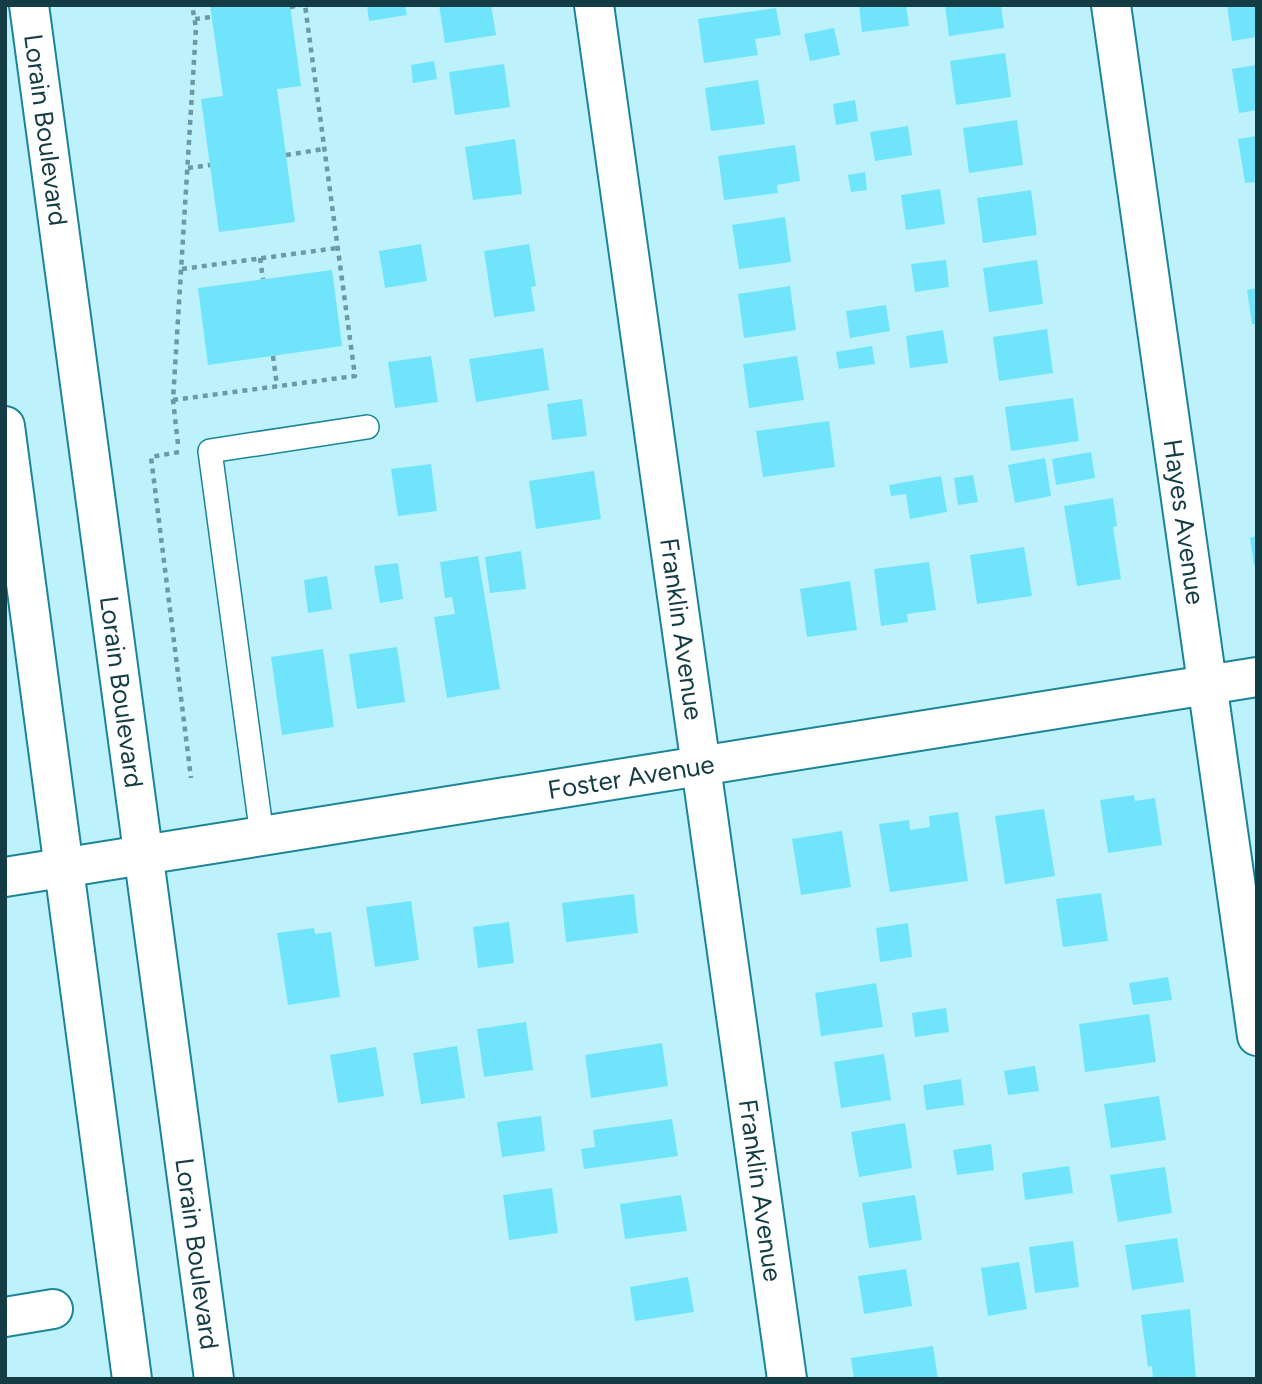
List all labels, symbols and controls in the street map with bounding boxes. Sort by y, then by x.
street label: Lorain Boulevard [17,32,75,228]
street label: Hayes Avenue [1157,437,1212,607]
street label: Franklin Avenue [653,536,710,722]
street label: Lorain Boulevard [93,594,150,790]
street label: Foster Avenue [545,748,717,806]
street label: Franklin Avenue [732,1097,789,1284]
street label: Lorain Boulevard [168,1156,226,1352]

